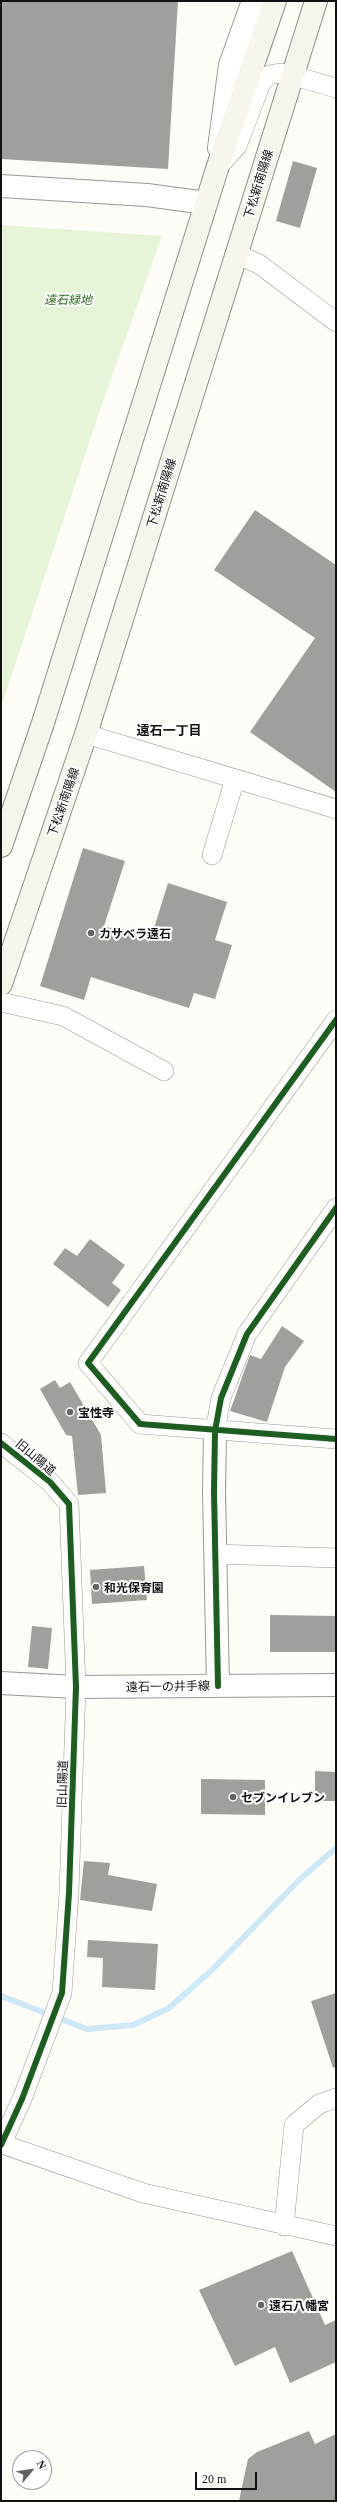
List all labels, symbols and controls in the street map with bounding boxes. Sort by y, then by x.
street label: 下松新南陽線 [241,147,275,221]
park label: 遠石緑地 [44,292,92,306]
street label: 下松新南陽線 [144,456,178,530]
district label: 遠石一丁目 [137,722,201,738]
street label: 下松新南陽線 [44,766,82,838]
place label: カサベラ遠石 [99,926,171,940]
marker: カサベラ遠石 [86,928,96,938]
place label: 宝性寺 [78,1405,114,1419]
marker: 宝性寺 [65,1407,75,1417]
street label: 旧山陽道 [13,1436,59,1478]
place label: 和光保育園 [104,1580,164,1594]
marker: 和光保育園 [91,1582,101,1592]
street label: 遠石一の井手線 [126,1678,210,1694]
street label: 旧山陽道 [54,1760,70,1808]
place label: セブンイレブン [241,1790,325,1804]
marker: セブンイレブン [228,1792,238,1802]
place label: 遠石八幡宮 [269,2298,329,2312]
marker: 遠石八幡宮 [256,2300,266,2310]
north arrow [12,2450,52,2490]
text: N [34,2458,49,2471]
scale bar [197,2464,259,2490]
text: 20 m [202,2472,226,2486]

